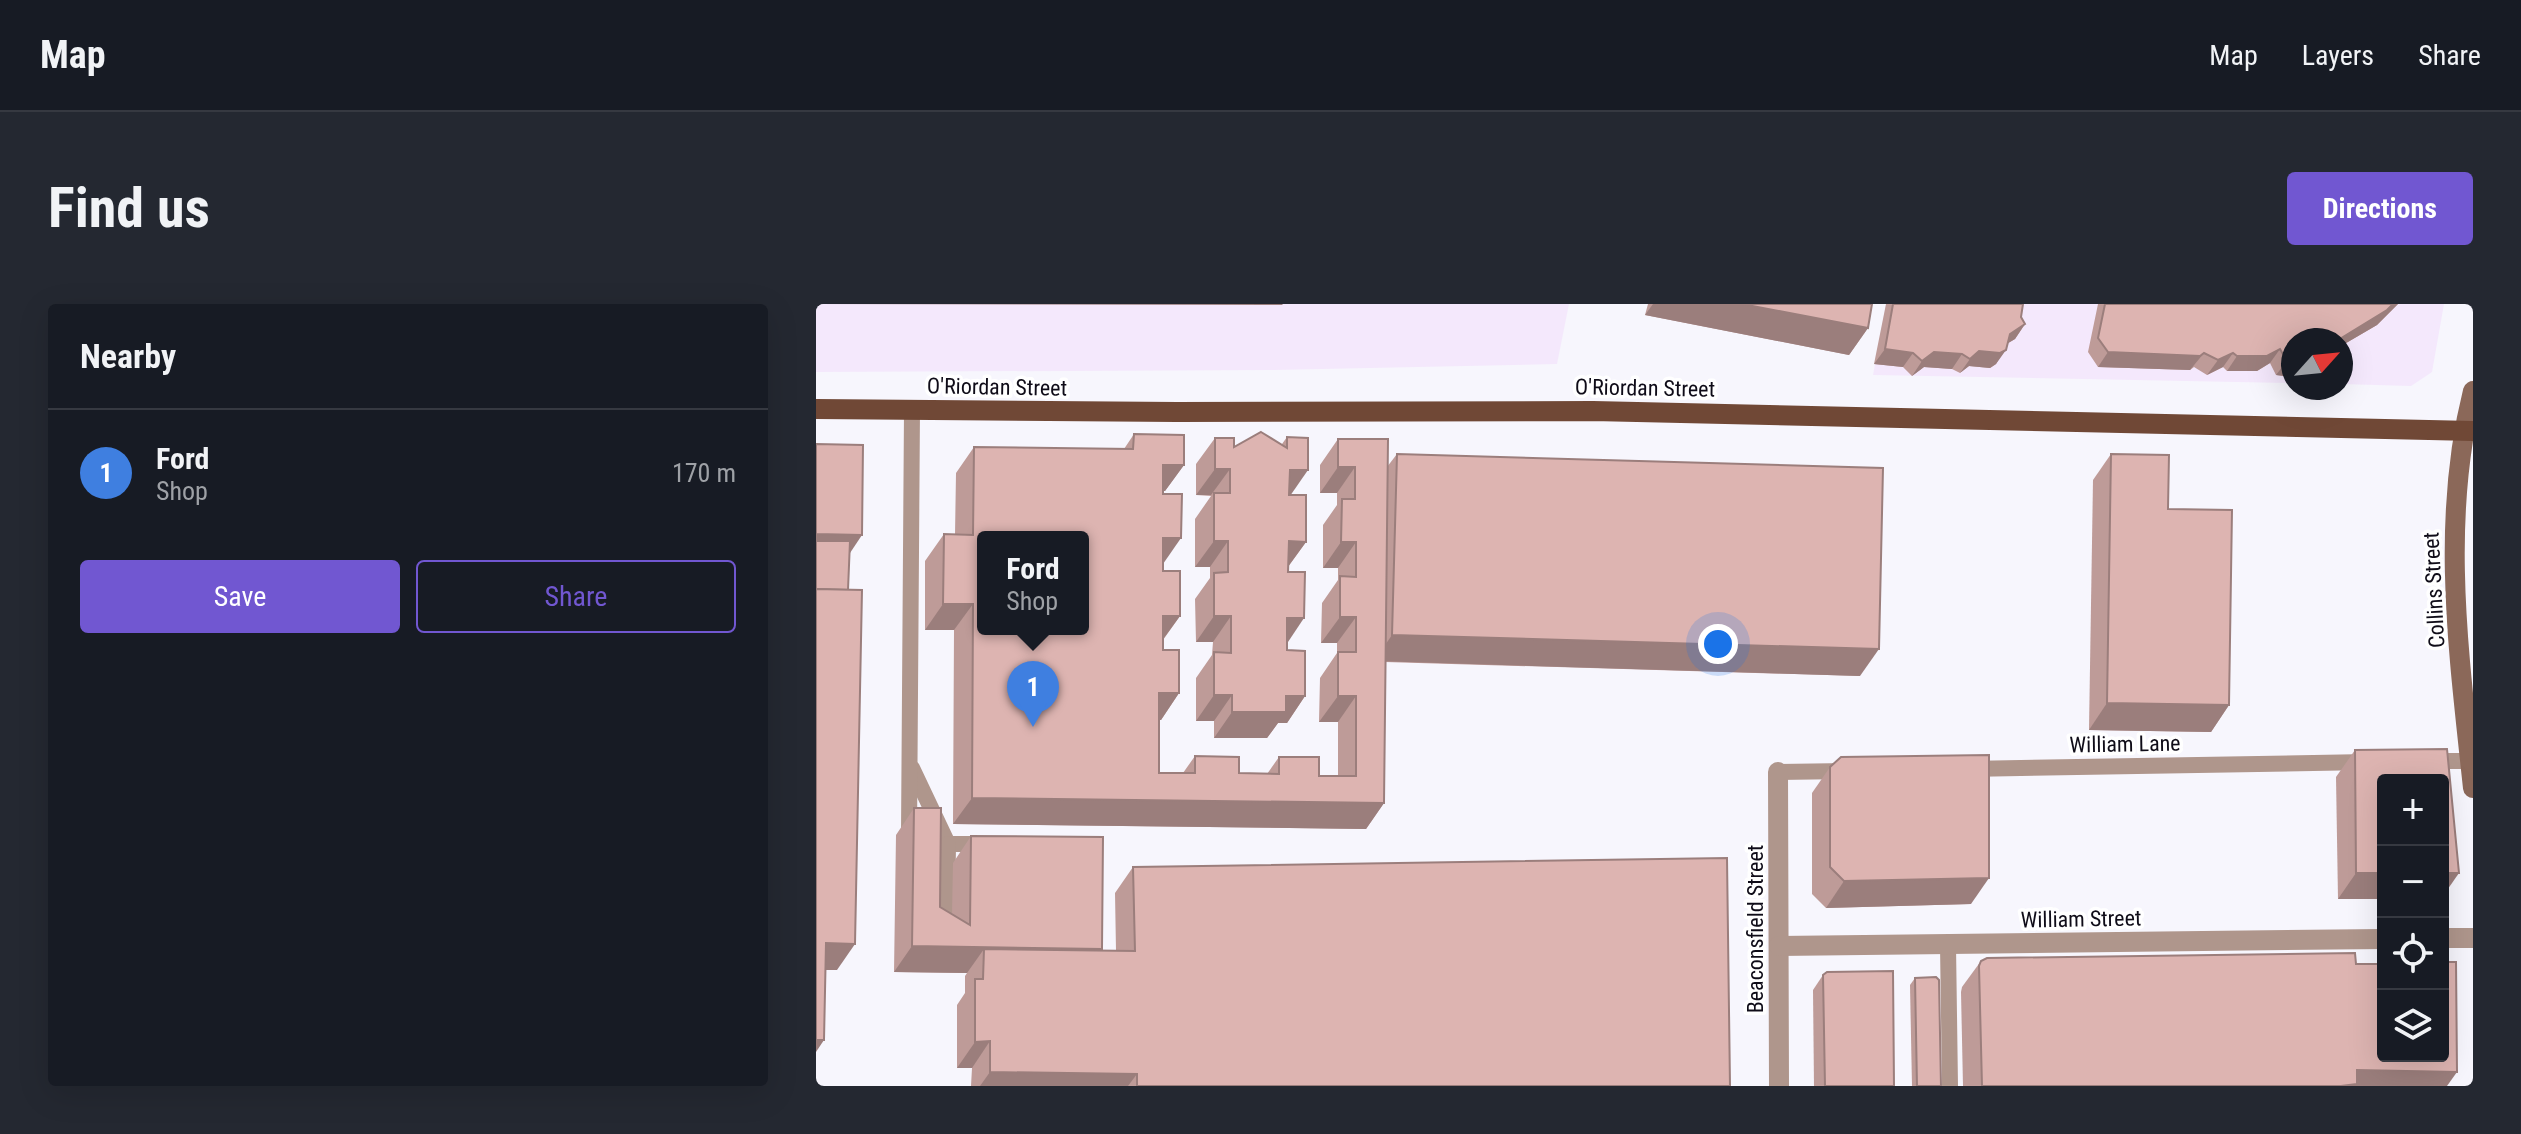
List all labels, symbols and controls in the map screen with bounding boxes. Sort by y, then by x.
text: Map [40,33,106,77]
text: Map [2209,39,2258,72]
text: Layers [2302,39,2374,72]
text: Share [2418,39,2481,72]
button: Directions [2287,172,2473,245]
text: Find us [48,175,210,241]
north arrow [2281,328,2353,400]
text: Nearby [80,336,176,376]
street label: O'Riordan Street [927,373,1067,401]
street label: O'Riordan Street [1575,374,1715,402]
text: Ford [156,441,209,476]
text: 1 [99,458,113,488]
text: 170 m [672,458,736,488]
text: Shop [156,476,208,506]
popup [977,531,1089,635]
street label: Collins Street [2418,531,2450,649]
text: Ford [1006,551,1060,586]
button: Save [80,560,400,633]
button: Share [416,560,736,633]
text: Shop [1006,586,1058,616]
your location [1698,624,1738,664]
pin: 1 [1007,661,1059,727]
street label: William Lane [2069,731,2181,757]
map controls [2377,774,2449,1062]
button: + [2377,774,2449,846]
street label: Beaconsfield Street [1743,845,1768,1013]
button: − [2377,846,2449,918]
street label: William Street [2020,905,2142,933]
button: locate [2377,918,2449,990]
button: layers [2377,990,2449,1062]

